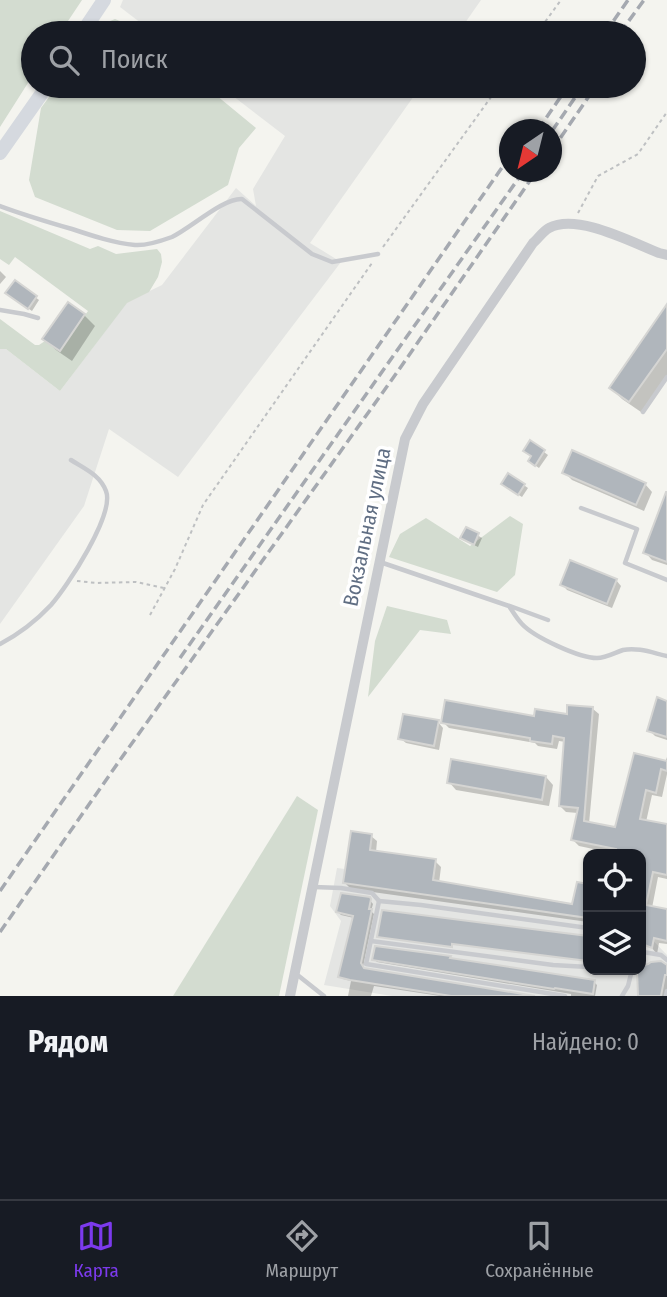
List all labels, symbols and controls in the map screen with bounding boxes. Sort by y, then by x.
search box [21,21,646,98]
icon: search [45,41,83,79]
text: Поиск [101,44,168,75]
north arrow [499,119,562,182]
street label: Вокзальная улица [337,445,397,609]
map controls [583,849,646,975]
button: locate [583,849,646,912]
button: layers [583,912,646,975]
text: Рядом [28,1024,108,1060]
text: Найдено: 0 [532,1028,639,1056]
tab: Карта [73,1217,119,1282]
tab: Маршрут [266,1217,338,1282]
tab: Сохранённые [485,1217,594,1282]

